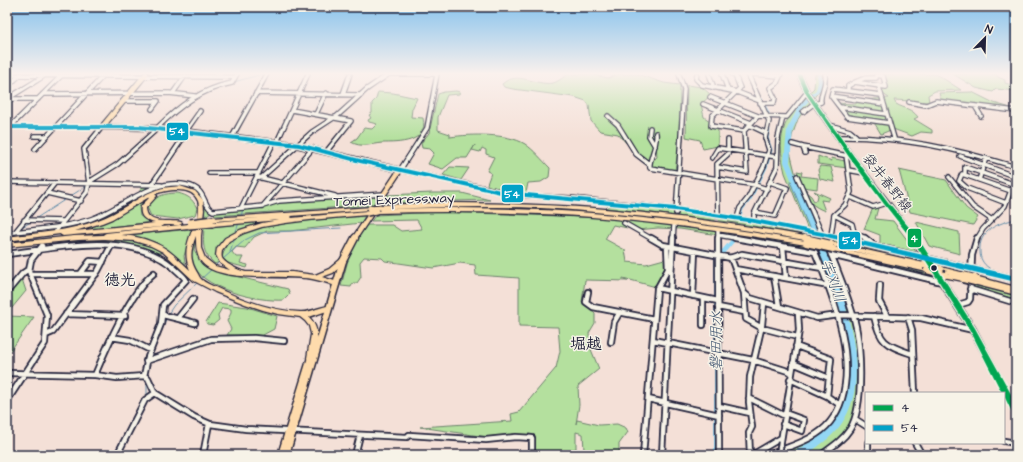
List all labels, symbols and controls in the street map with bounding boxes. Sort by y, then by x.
north arrow [965,18,1005,58]
text: N [983,21,995,38]
line badge: 54 [166,122,189,141]
text: 54 [169,124,185,139]
street label: 袋井春野線 [858,149,916,217]
line badge: 54 [501,184,524,203]
text: 54 [504,187,520,202]
street label: Tomei Expressway [333,188,455,212]
line badge: 4 [907,228,922,248]
line badge: 54 [838,231,861,250]
text: 4 [910,231,918,246]
text: 54 [842,233,858,248]
water label: 宇刈川 [815,256,851,306]
unlabelled marker [929,263,939,273]
district label: 徳光 [104,269,136,291]
water label: 磐田用水 [706,311,727,371]
district label: 堀越 [570,333,602,355]
legend [865,392,1005,444]
text: 4 [901,400,909,417]
text: 54 [901,420,918,437]

